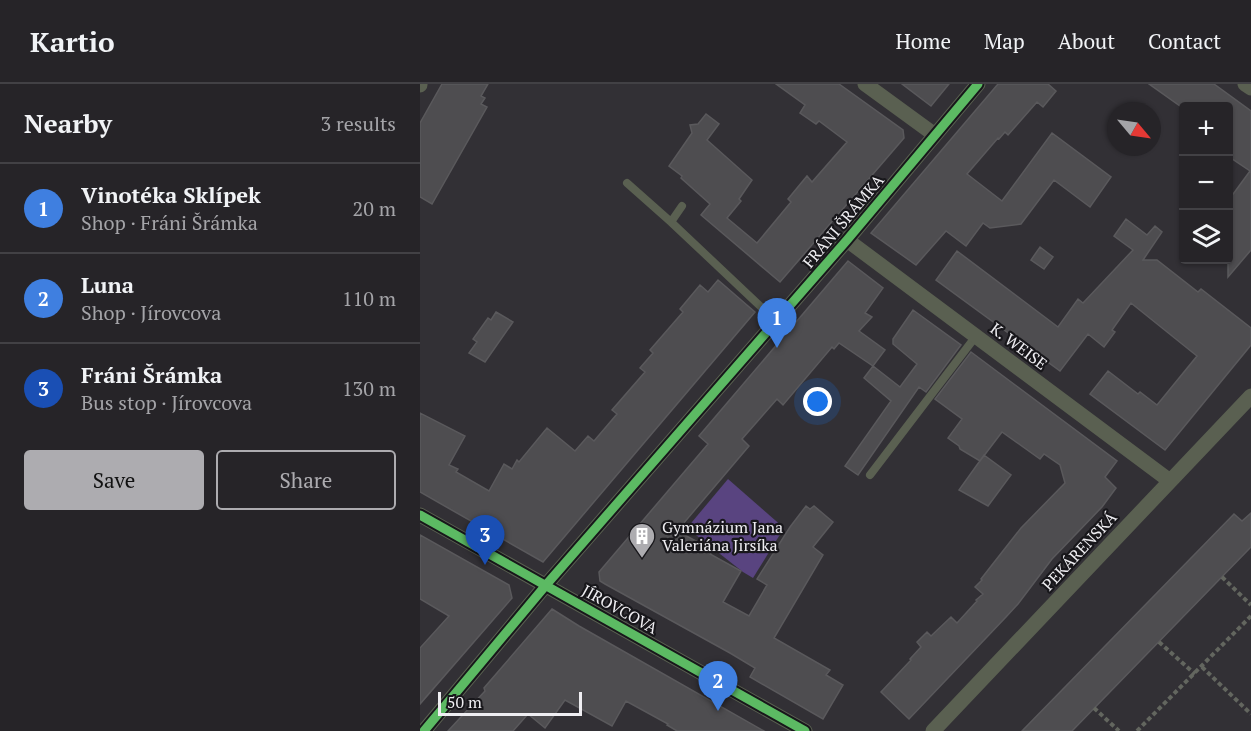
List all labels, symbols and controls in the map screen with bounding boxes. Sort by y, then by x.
text: Kartio [30,23,115,60]
text: Home [895,27,951,55]
text: Map [984,27,1025,55]
text: About [1058,27,1115,55]
text: Contact [1148,27,1221,55]
north arrow [1107,102,1161,156]
map controls [1179,102,1233,264]
button: + [1179,102,1233,156]
text: Nearby [24,106,112,140]
text: 3 results [321,110,396,137]
button: − [1179,156,1233,210]
street label: FRÁNI ŠRÁMKA [797,170,889,272]
text: Vinotéka Sklípek [81,180,261,209]
text: 1 [38,195,49,222]
text: 20 m [353,195,396,222]
text: Shop · Fráni Šrámka [81,209,258,236]
button: layers [1179,210,1233,264]
text: Luna [81,270,134,299]
text: 2 [38,285,49,312]
text: 110 m [342,285,396,312]
pin: 1 [758,298,796,348]
text: Shop · Jírovcova [81,299,221,326]
street label: K. WEISE [986,317,1052,375]
text: Fráni Šrámka [81,360,222,389]
text: 3 [38,375,49,402]
text: 130 m [342,375,396,402]
your location [803,387,832,416]
text: Bus stop · Jírovcova [81,389,252,416]
button: Save [24,450,204,510]
button: Share [216,450,396,510]
street label: PEKÁRENSKÁ [1037,507,1121,595]
pin: 3 [466,516,504,565]
place label: Gymnázium Jana Valeriána Jirsíka [662,516,783,556]
building icon: Gymnázium Jana Valeriána Jirsíka [627,521,657,559]
street label: JÍROVCOVA [578,579,662,639]
pin: 2 [698,662,738,711]
scale bar [438,689,582,716]
text: 50 m [447,691,482,713]

